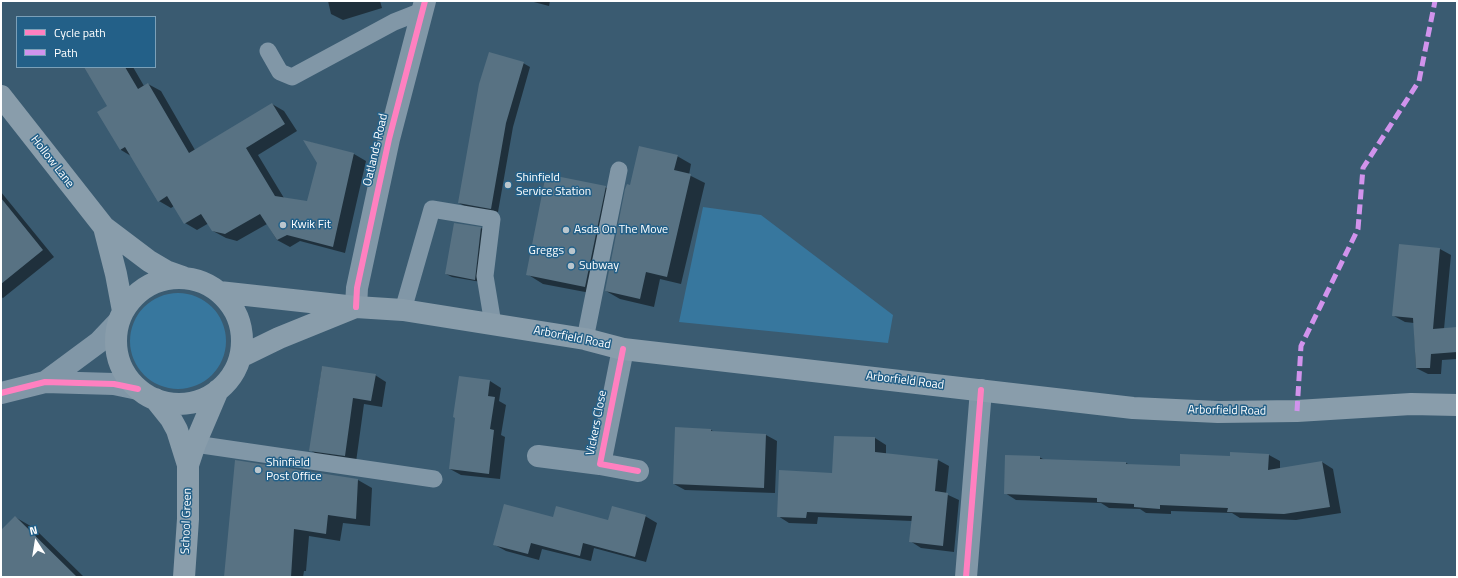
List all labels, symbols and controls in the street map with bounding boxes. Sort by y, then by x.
legend [16,16,156,68]
text: Cycle path [54,23,106,42]
text: Path [54,43,78,62]
street label: Oatlands Road [361,112,391,188]
street label: Hollow Lane [27,133,77,191]
place label: Shinfield Service Station [516,171,591,199]
marker: Shinfield Service Station [503,180,513,190]
place label: Kwik Fit [291,218,331,232]
marker: Kwik Fit [278,220,288,230]
place label: Asda On The Move [574,223,668,237]
marker: Asda On The Move [561,225,571,235]
place label: Greggs [529,244,564,258]
marker: Greggs [567,246,577,256]
place label: Subway [579,259,619,273]
marker: Subway [566,261,576,271]
street label: Arborfield Road [532,323,612,353]
street label: Arborfield Road [865,369,945,393]
street label: Vickers Close [584,389,610,457]
street label: Arborfield Road [1188,403,1266,419]
place label: Shinfield Post Office [266,456,322,484]
marker: Shinfield Post Office [253,465,263,475]
street label: School Green [179,488,195,554]
north arrow [16,522,56,562]
text: N [28,522,39,539]

